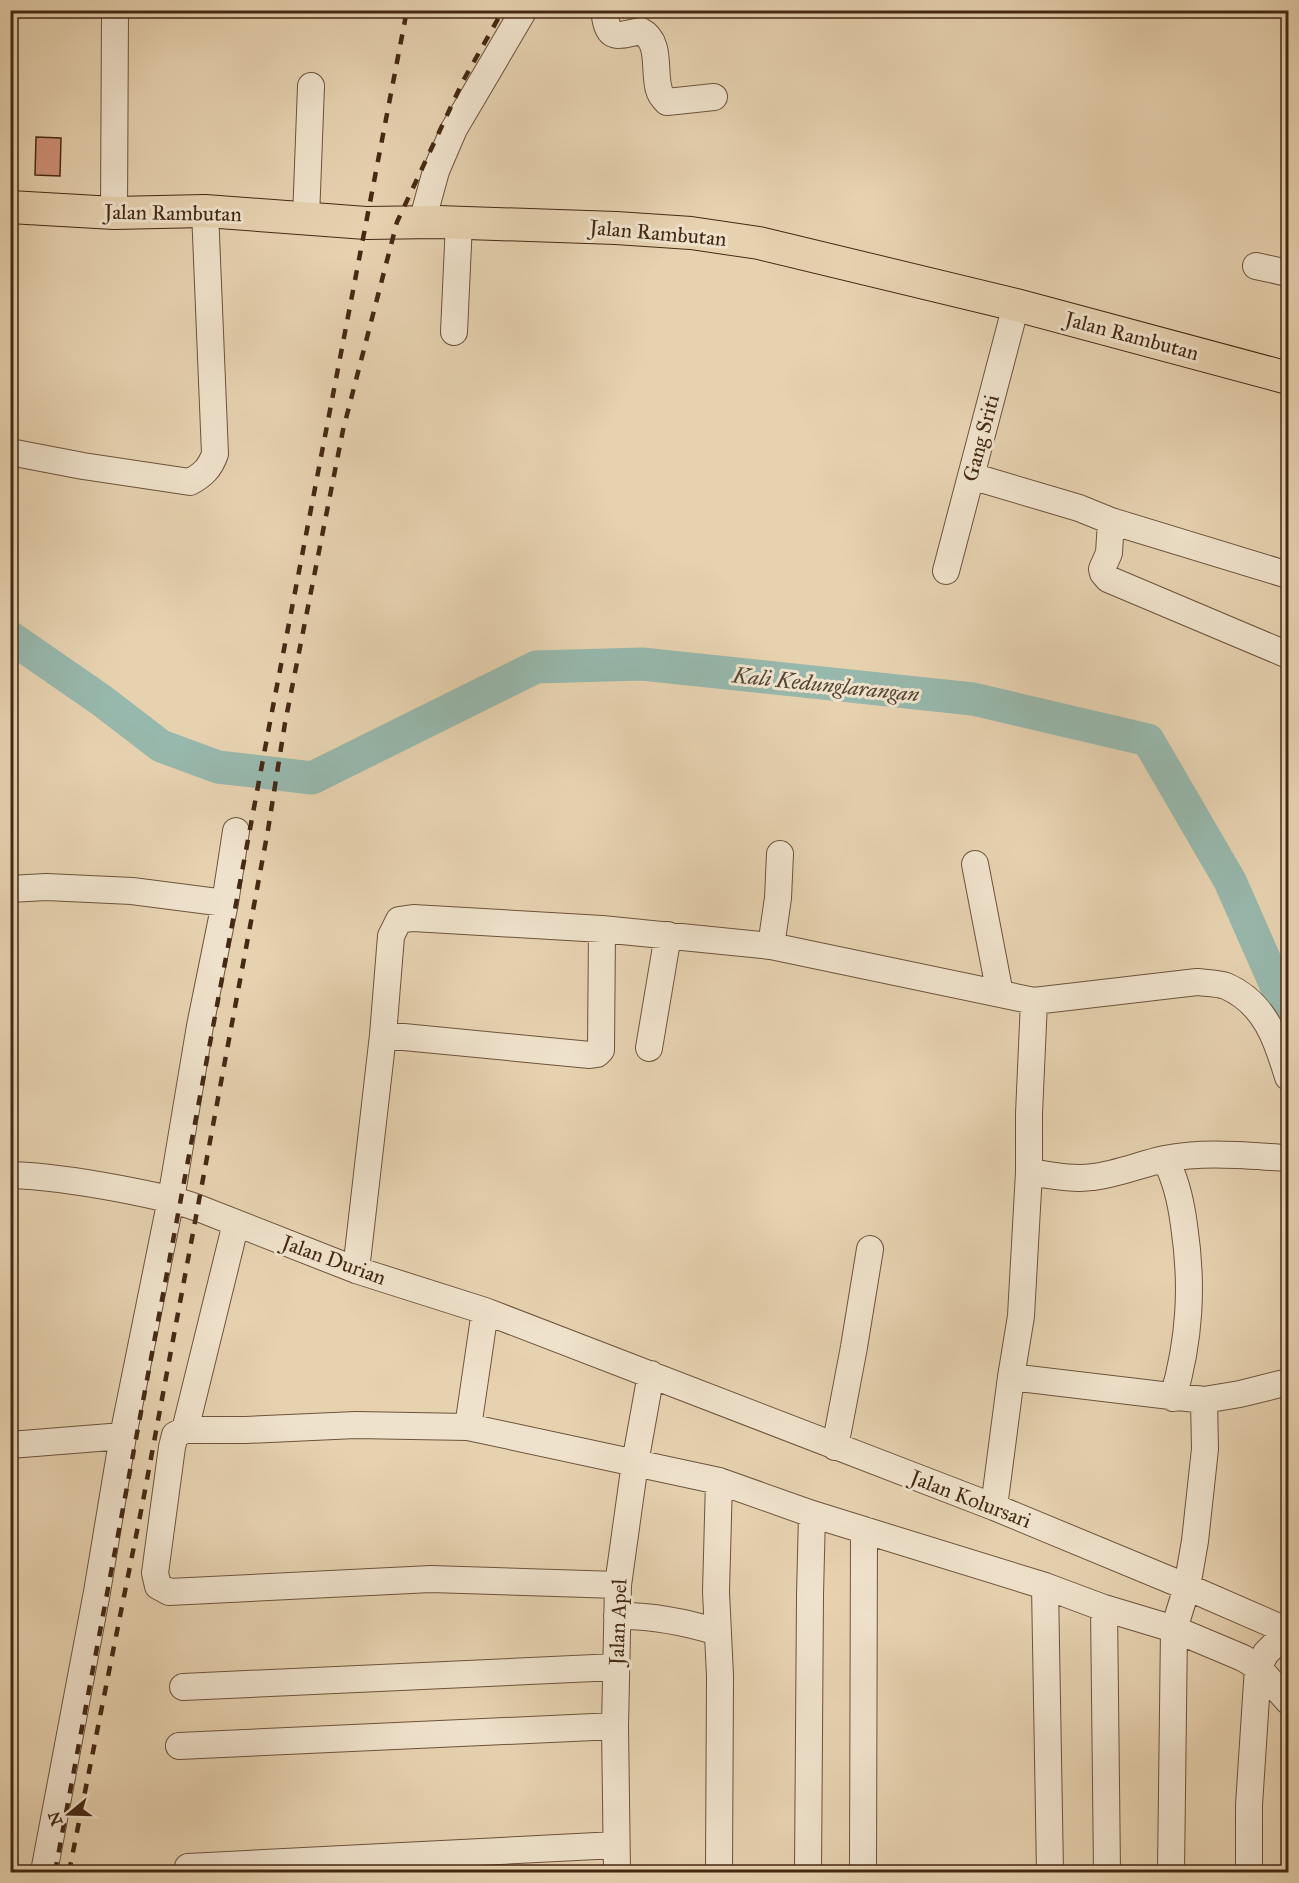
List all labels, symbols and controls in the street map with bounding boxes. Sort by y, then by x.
street label: Jalan Rambutan [102,199,242,227]
street label: Jalan Rambutan [586,214,728,252]
street label: Jalan Rambutan [1060,305,1202,366]
street label: Gang Sriti [957,392,1005,484]
water label: Kali Kedunglarangan [730,661,921,708]
street label: Jalan Durian [276,1228,390,1291]
street label: Jalan Kolursari [905,1463,1035,1534]
street label: Jalan Apel [603,1578,633,1668]
north arrow [39,1784,99,1844]
text: N [44,1809,66,1828]

